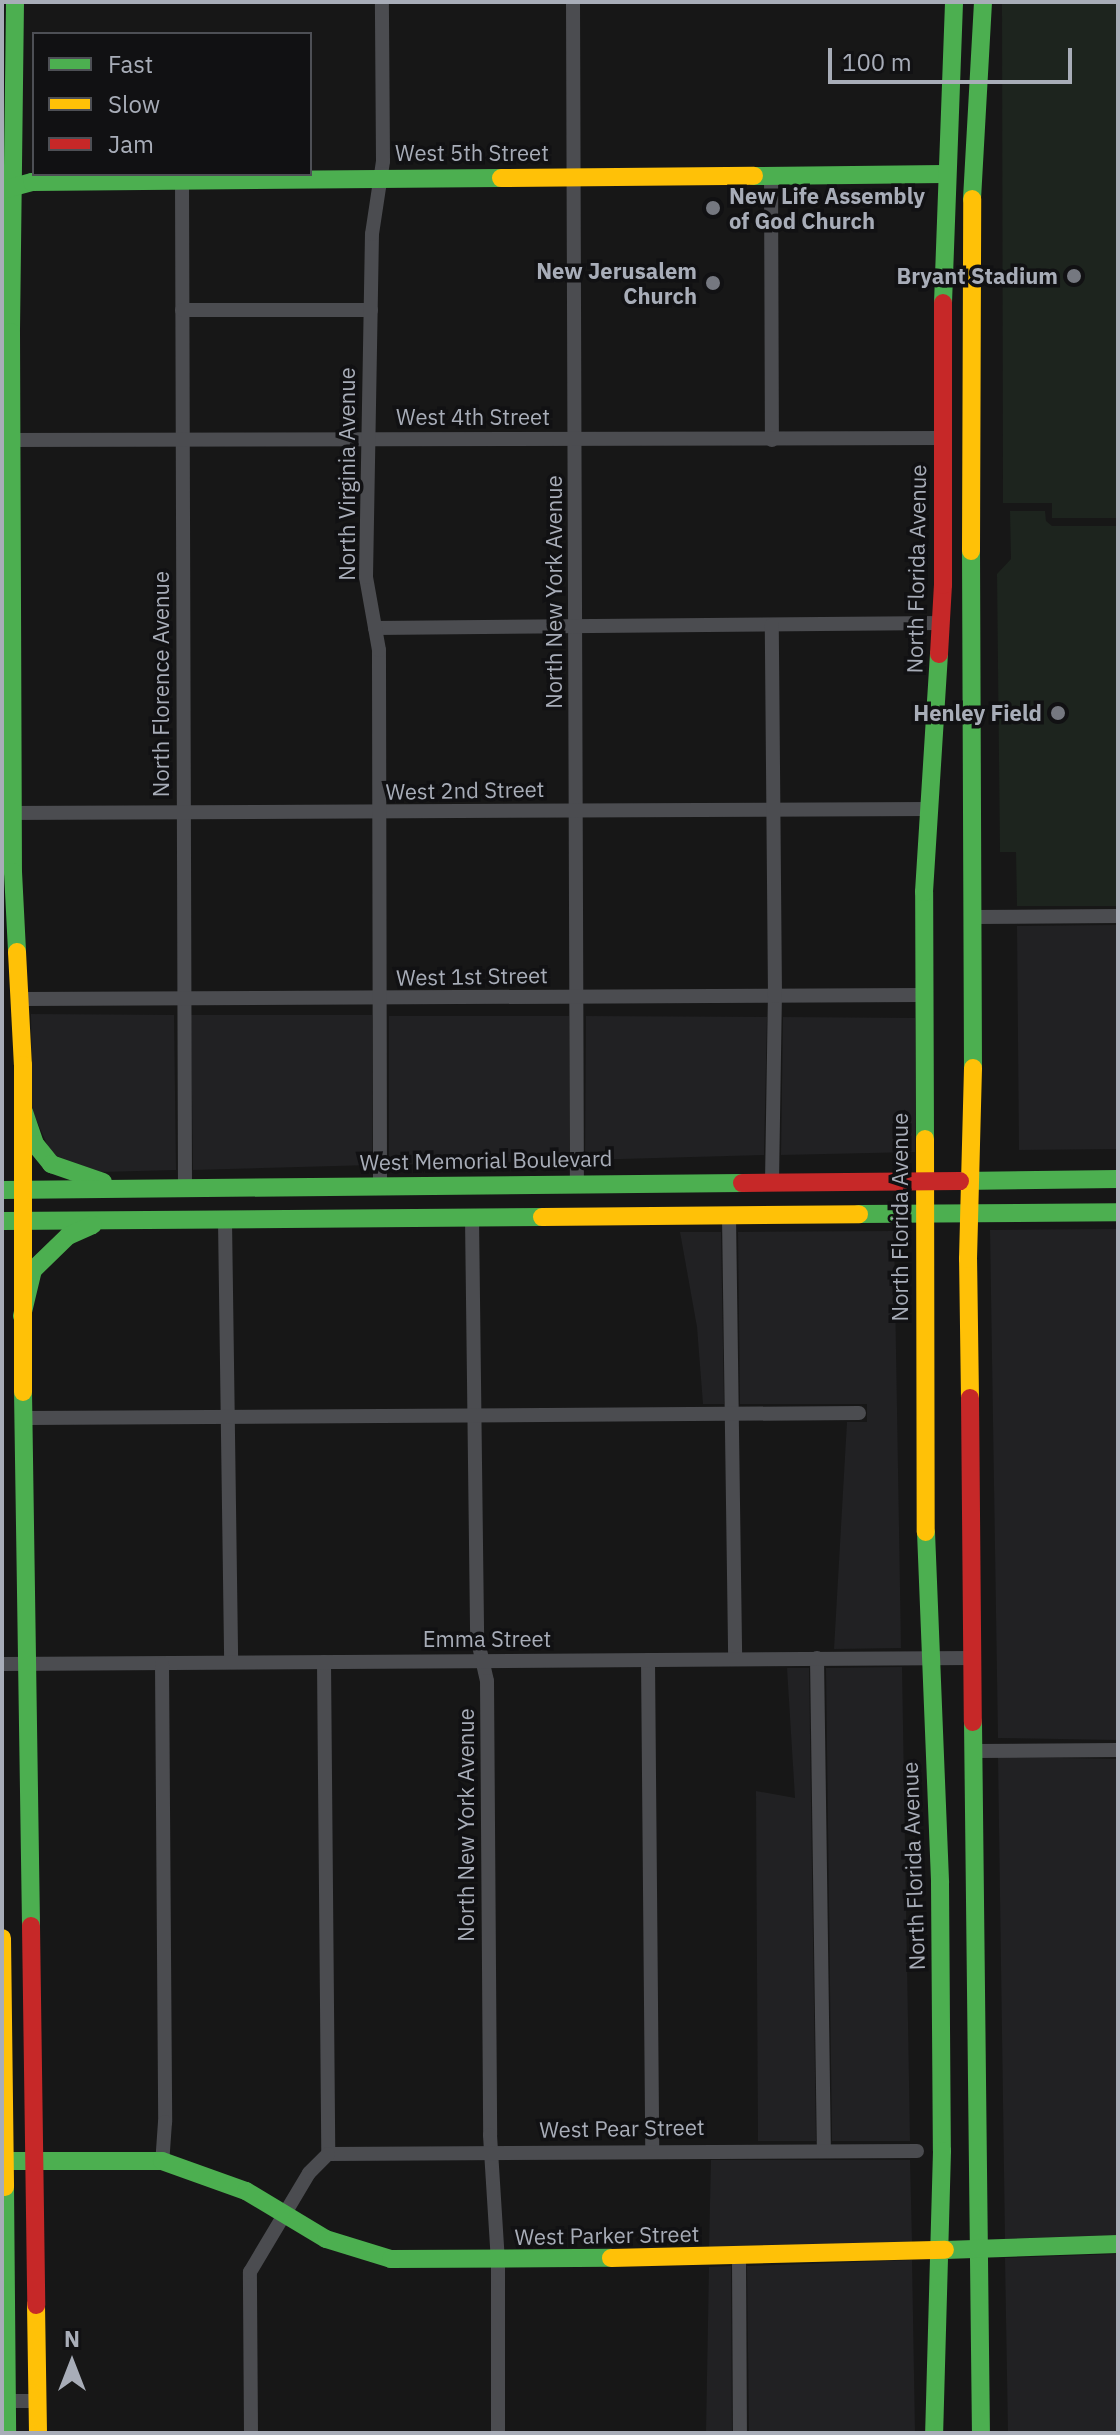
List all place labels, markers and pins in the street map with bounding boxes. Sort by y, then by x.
place label: New Life Assembly of God Church [729,182,925,234]
marker: New Life Assembly of God Church [704,199,722,217]
place label: New Jerusalem Church [536,257,697,308]
place label: Bryant Stadium [897,263,1058,289]
marker: Bryant Stadium [1065,267,1083,285]
marker: New Jerusalem Church [704,274,722,292]
place label: Henley Field [913,700,1042,726]
marker: Henley Field [1049,704,1067,722]

